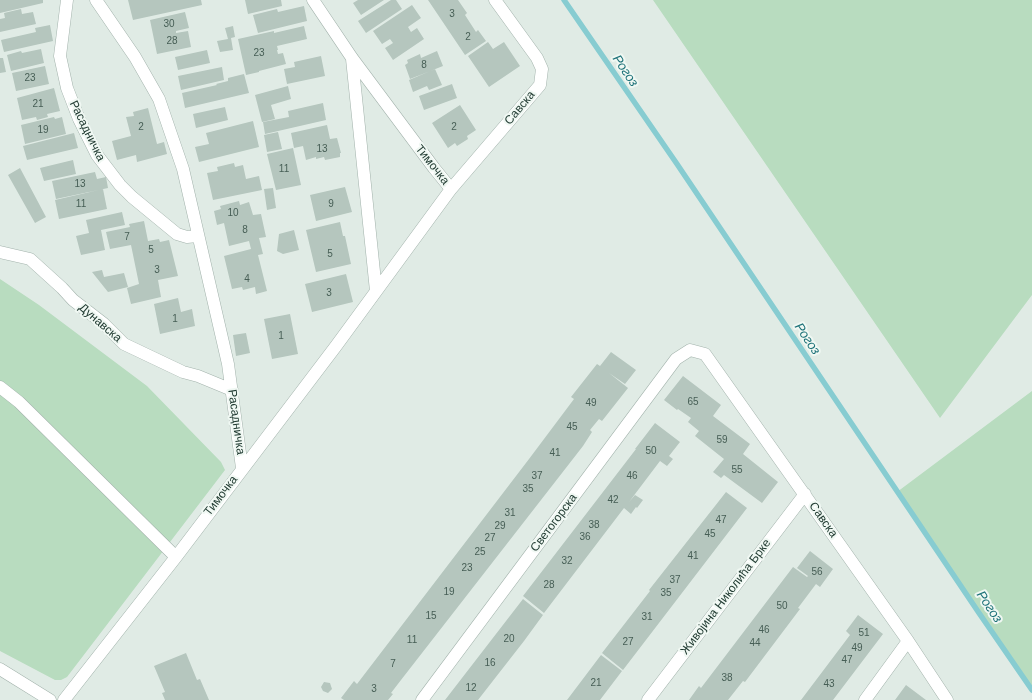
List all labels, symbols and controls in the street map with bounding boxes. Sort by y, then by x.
house number: 3 [449,8,455,20]
house number: 30 [163,18,175,30]
house number: 2 [465,31,471,43]
house number: 28 [166,35,178,47]
house number: 23 [253,47,265,59]
water label: Рогоз [609,52,641,90]
house number: 8 [421,59,427,71]
house number: 23 [24,72,36,84]
street label: Савска [502,88,538,128]
house number: 21 [32,98,44,110]
street label: Расадничка [66,98,108,164]
house number: 2 [138,121,144,133]
house number: 2 [451,121,457,133]
house number: 19 [37,124,49,136]
street label: Тимочка [412,142,452,188]
house number: 13 [316,143,328,155]
house number: 11 [279,163,289,175]
house number: 13 [74,178,86,190]
house number: 11 [76,198,86,210]
house number: 9 [328,198,334,210]
house number: 10 [227,207,239,219]
house number: 8 [242,224,248,236]
house number: 7 [124,231,130,243]
house number: 5 [148,244,154,256]
house number: 5 [327,248,333,260]
house number: 3 [154,264,160,276]
house number: 4 [244,273,250,285]
house number: 3 [326,287,332,299]
street label: Дунавска [76,300,124,346]
house number: 1 [172,313,178,325]
water label: Рогоз [791,320,823,358]
house number: 1 [278,330,284,342]
street label: Расадничка [224,388,248,456]
house number: 65 [687,396,699,408]
house number: 49 [585,397,597,409]
house number: 45 [566,421,578,433]
house number: 59 [716,434,728,446]
house number: 50 [645,445,657,457]
house number: 41 [549,447,561,459]
house number: 55 [731,464,743,476]
house number: 37 [531,470,543,482]
house number: 46 [626,470,638,482]
street label: Тимочка [201,473,241,519]
house number: 35 [522,483,534,495]
street label: Светогорска [528,491,580,555]
house number: 42 [607,494,619,506]
street label: Савска [806,500,840,540]
house number: 31 [504,507,516,519]
house number: 47 [715,514,727,526]
house number: 38 [588,519,600,531]
house number: 29 [494,520,506,532]
house number: 45 [704,528,716,540]
house number: 36 [579,531,591,543]
house number: 27 [484,532,496,544]
street label: Живојина Николића Брке [678,536,774,658]
house number: 25 [474,546,486,558]
house number: 41 [687,550,699,562]
house number: 32 [561,555,573,567]
house number: 23 [461,562,473,574]
house number: 56 [811,566,823,578]
house number: 37 [669,574,681,586]
house number: 28 [543,579,555,591]
house number: 19 [443,586,455,598]
house number: 35 [660,587,672,599]
water label: Рогоз [973,588,1005,626]
house number: 50 [776,600,788,612]
house number: 15 [425,610,437,622]
house number: 31 [641,611,653,623]
house number: 46 [758,624,770,636]
house number: 51 [858,627,870,639]
house number: 20 [503,633,515,645]
house number: 11 [407,634,417,646]
house number: 27 [622,636,634,648]
house number: 44 [749,637,761,649]
house number: 49 [851,642,863,654]
house number: 47 [841,654,853,666]
house number: 16 [484,657,496,669]
house number: 7 [390,658,396,670]
house number: 38 [721,672,733,684]
house number: 21 [590,677,602,689]
house number: 43 [823,678,835,690]
house number: 12 [465,682,477,694]
house number: 3 [371,683,377,695]

